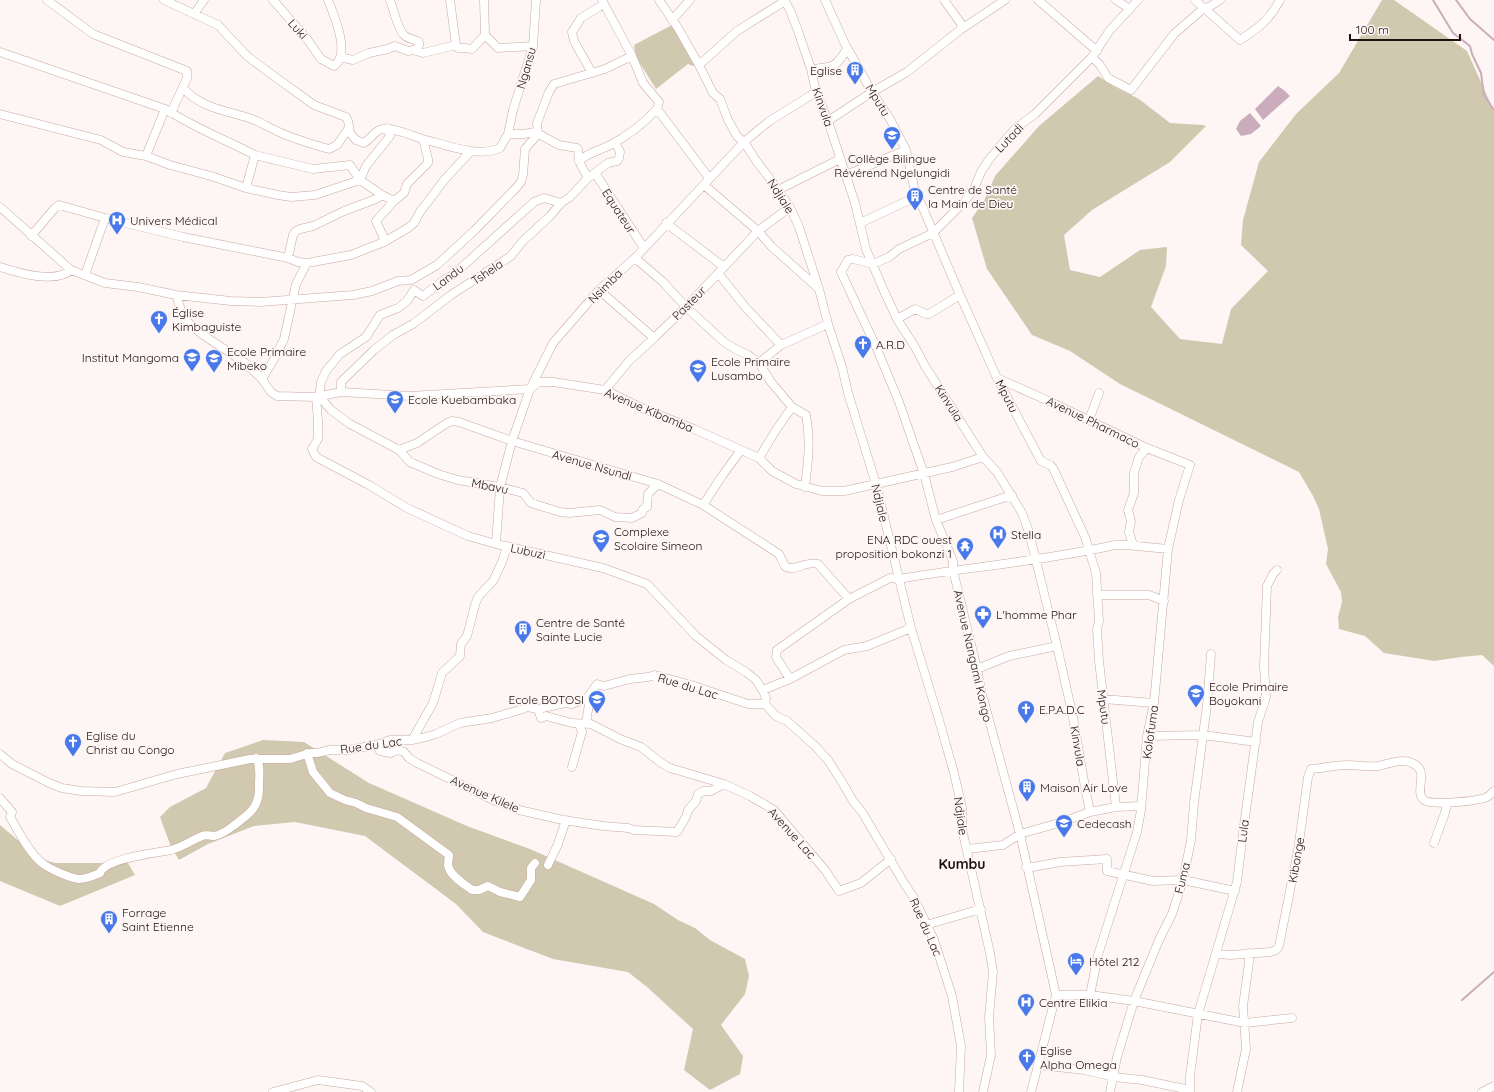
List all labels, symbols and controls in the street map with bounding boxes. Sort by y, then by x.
street label: Luki [285,16,311,42]
scale bar [1350,16,1460,42]
text: 100 m [1356,22,1389,37]
street label: Ngansu [513,45,539,91]
building icon: Eglise [845,60,865,85]
place label: Eglise [810,63,842,78]
street label: Mputu [862,81,894,119]
street label: Kinvula [809,85,837,129]
street label: Lutadi [992,120,1026,156]
school or university icon: Collège Bilingue Révérend Ngelungidi [882,125,902,150]
place label: Collège Bilingue Révérend Ngelungidi [834,151,950,180]
street label: Ndjiale [764,176,798,216]
place label: Centre de Santé la Main de Dieu [928,182,1017,211]
street label: Equateur [599,186,639,237]
building icon: Centre de Santé la Main de Dieu [905,186,925,211]
hospital icon: Univers Médical [107,210,127,235]
place label: Univers Médical [130,213,217,228]
street label: Tshela [468,256,506,288]
street label: Landu [430,261,466,293]
street label: Nsimba [585,266,625,306]
street label: Pasteur [669,283,709,323]
place label: Église Kimbaguiste [172,305,242,334]
church icon: Église Kimbaguiste [149,309,169,334]
church icon: A.R.D [853,334,873,359]
place label: A.R.D [876,337,905,352]
place label: Ecole Primaire Mibeko [227,344,306,373]
school or university icon: Institut Mangoma [182,347,202,372]
school or university icon: Ecole Primaire Mibeko [204,348,224,373]
place label: Institut Mangoma [82,350,179,365]
place label: Ecole Primaire Lusambo [711,354,790,383]
school or university icon: Ecole Primaire Lusambo [688,358,708,383]
street label: Mputu [992,377,1022,415]
street label: Kinvula [932,382,966,424]
street label: Avenue Kibamba [602,385,696,435]
school or university icon: Ecole Kuebambaka [385,389,405,414]
place label: Ecole Kuebambaka [408,392,516,407]
street label: Avenue Pharmaco [1044,393,1142,451]
street label: Avenue Nsundi [550,446,634,484]
street label: Mbavu [470,475,510,497]
street label: Ndjiale [868,483,892,524]
place label: Complexe Scolaire Simeon [614,524,702,553]
hospital icon: Stella [988,524,1008,549]
place label: Stella [1011,527,1041,542]
school or university icon: Complexe Scolaire Simeon [591,528,611,553]
place label: ENA RDC ouest proposition bokonzi 1 [835,532,952,561]
temple icon: ENA RDC ouest proposition bokonzi 1 [955,536,975,561]
street label: Lubuzi [509,540,547,562]
street label: Avenue Nangami Kongo [950,588,996,724]
pharmacy icon: L'homme Phar [973,604,993,629]
place label: L'homme Phar [996,607,1077,622]
place label: Centre de Santé Sainte Lucie [536,615,625,644]
building icon: Centre de Santé Sainte Lucie [513,619,533,644]
street label: Rue du Lac [656,670,720,702]
place label: Ecole Primaire Boyokani [1209,679,1288,708]
school or university icon: Ecole Primaire Boyokani [1186,683,1206,708]
school or university icon: Ecole BOTOSI [587,689,607,714]
street label: Mputu [1094,689,1114,725]
place label: Ecole BOTOSI [508,692,584,707]
church icon: E.P.A.D.C [1016,699,1036,724]
place label: E.P.A.D.C [1039,702,1085,717]
street label: Kolofuma [1139,704,1161,760]
street label: Kinvula [1067,725,1089,767]
place label: Eglise du Christ au Congo [86,728,175,757]
church icon: Eglise du Christ au Congo [63,732,83,757]
street label: Rue du Lac [339,733,403,757]
street label: Avenue Kilele [448,772,522,816]
building icon: Maison Air Love [1017,777,1037,802]
place label: Maison Air Love [1040,780,1128,795]
street label: Ndjiale [951,796,971,836]
street label: Avenue Lac [765,804,819,862]
school or university icon: Cedecash [1054,813,1074,838]
place label: Cedecash [1077,816,1132,831]
street label: Lula [1234,819,1252,843]
street label: Kibonge [1285,836,1307,884]
district label: Kumbu [938,855,986,873]
street label: Fuma [1171,861,1193,895]
street label: Rue du Lac [906,896,946,958]
place label: Forrage Saint Etienne [122,905,194,934]
building icon: Forrage Saint Etienne [99,909,119,934]
hotel icon: Hôtel 212 [1066,951,1086,976]
place label: Hôtel 212 [1089,954,1140,969]
hospital icon: Centre Elikia [1016,992,1036,1017]
place label: Centre Elikia [1039,995,1107,1010]
place label: Eglise Alpha Omega [1040,1043,1117,1072]
church icon: Eglise Alpha Omega [1017,1047,1037,1072]

